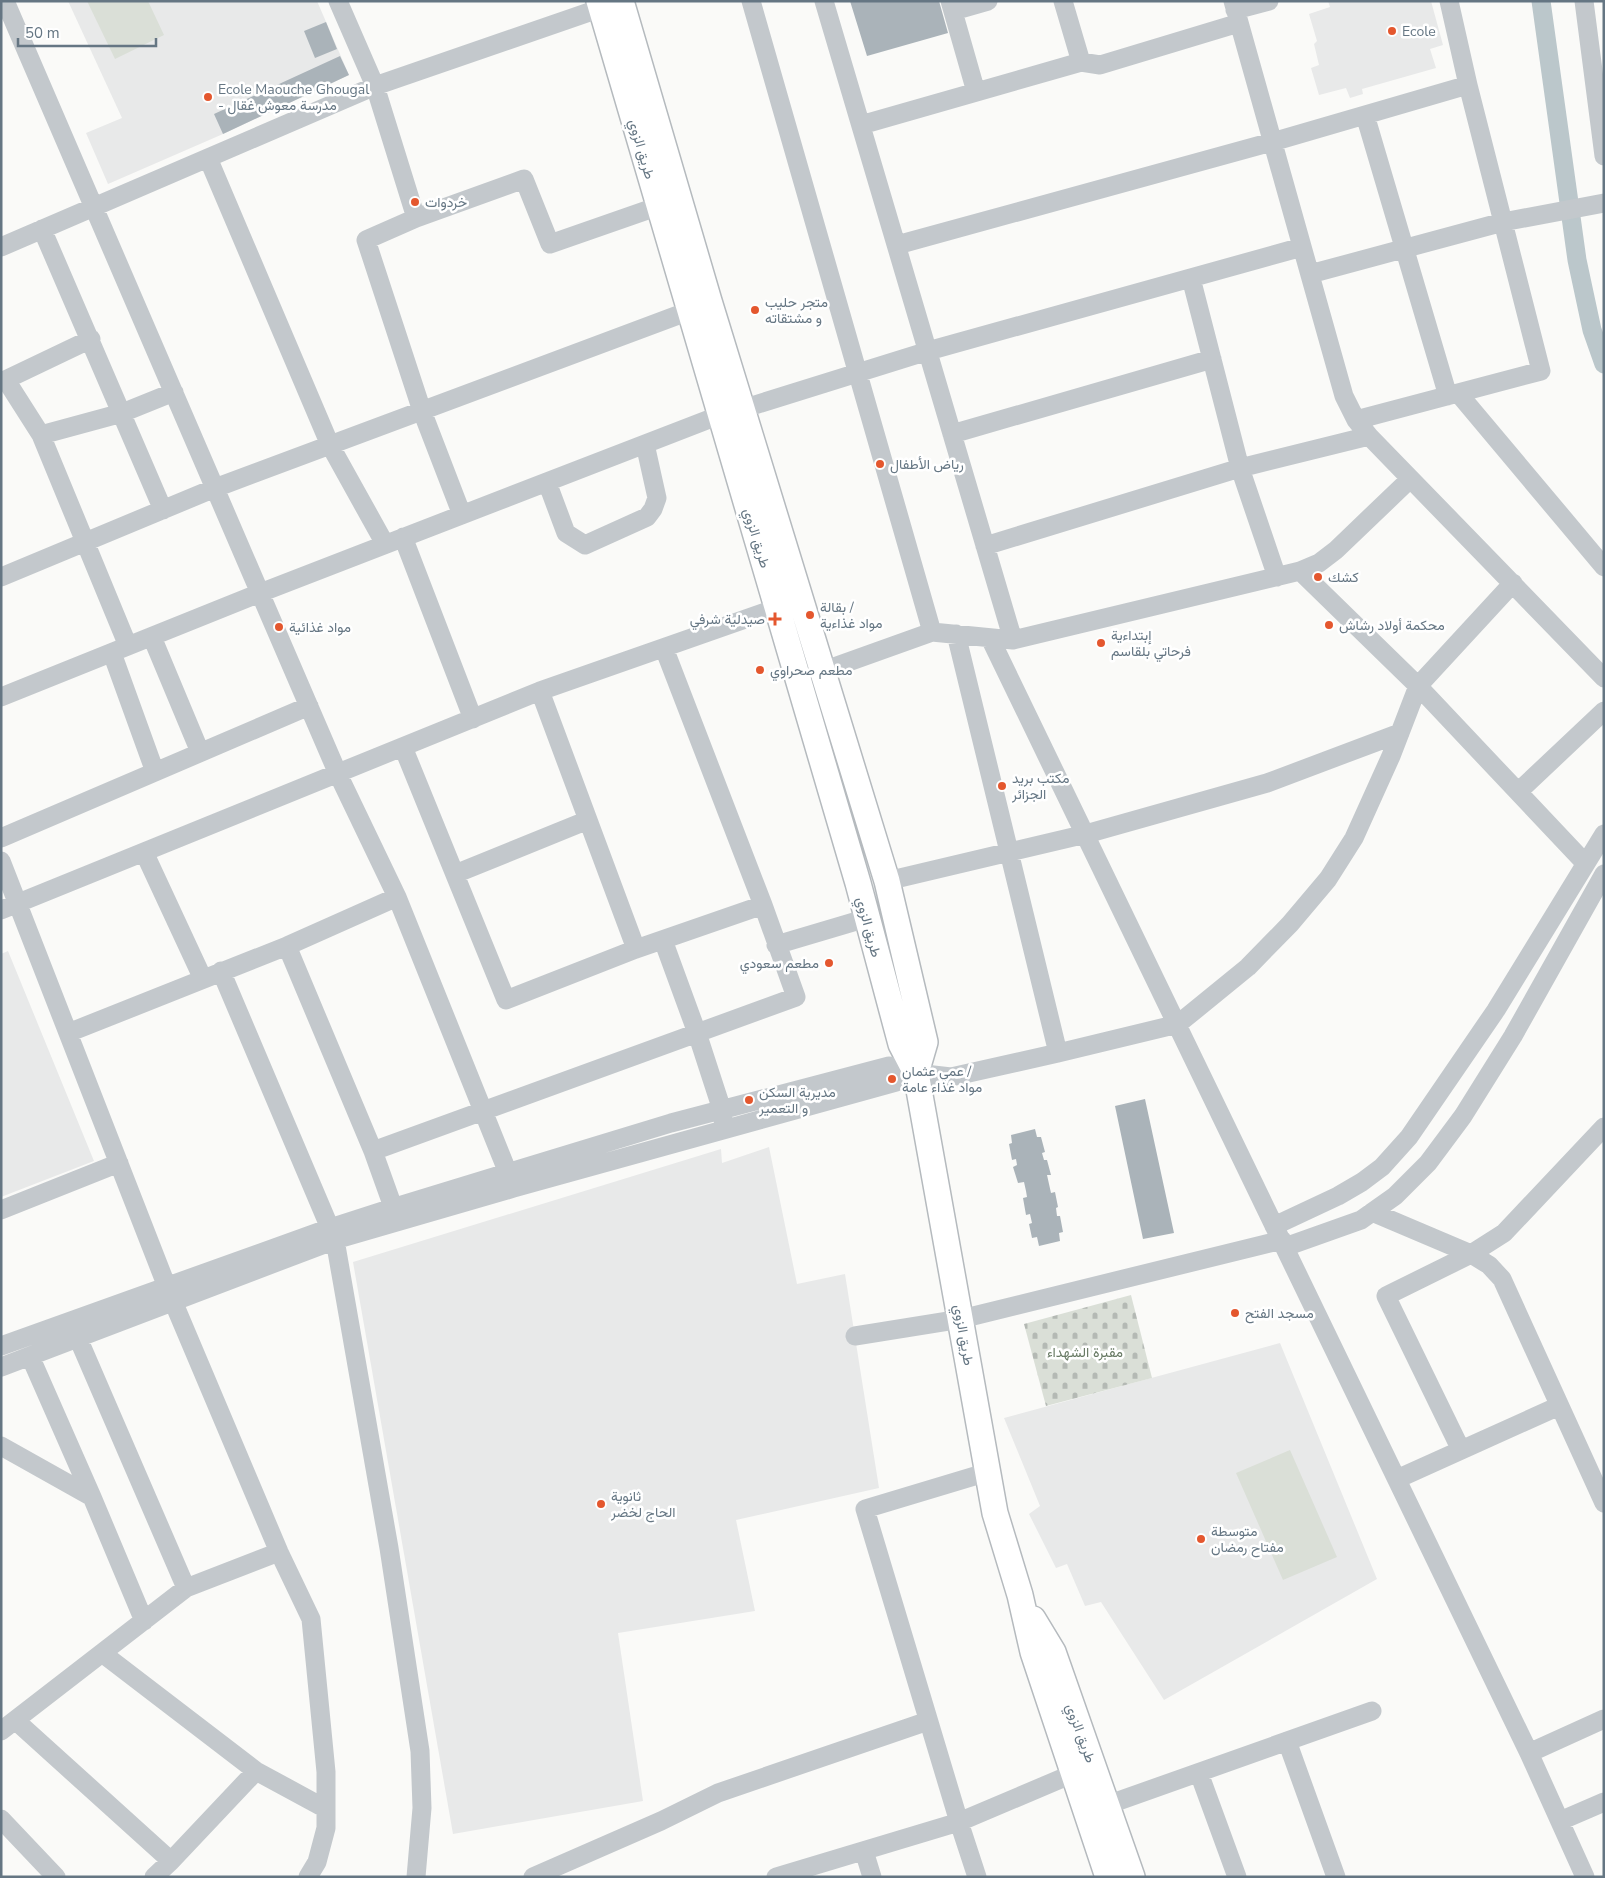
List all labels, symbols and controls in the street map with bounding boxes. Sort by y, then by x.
scale bar [18,15,155,47]
place label: Ecole [1402,22,1436,41]
text: 50 m [25,23,60,43]
marker: Ecole [1386,25,1398,37]
place label: Ecole Maouche Ghougal - مدرسة معوش غقال [218,80,370,115]
marker: Ecole Maouche Ghougal - مدرسة معوش غقال [202,91,214,103]
street label: طريق الزوي [622,117,659,182]
place label: خردوات [425,193,467,212]
marker: خردوات [409,196,421,208]
place label: متجر حليب و مشتقاته [765,293,828,328]
marker: متجر حليب و مشتقاته [749,304,761,316]
place label: رياض الأطفال [890,455,964,474]
marker: رياض الأطفال [874,458,886,470]
street label: طريق الزوي [736,506,775,571]
place label: كشك [1328,568,1359,587]
marker: كشك [1312,571,1324,583]
place label: بقالة / مواد غذاءية [820,598,883,633]
marker: بقالة / مواد غذاءية [804,609,816,621]
place label: صيدلية شرفي [690,610,765,631]
marker: صيدلية شرفي [769,613,781,625]
place label: محكمة أولاد رشاش [1339,616,1445,635]
place label: مواد غذائية [289,618,351,637]
marker: محكمة أولاد رشاش [1323,619,1335,631]
marker: مواد غذائية [273,621,285,633]
place label: إبتداءية فرحاتي بلقاسم [1111,626,1191,663]
marker: إبتداءية فرحاتي بلقاسم [1095,637,1107,649]
place label: مطعم صحراوي [770,661,852,682]
marker: مطعم صحراوي [754,664,766,676]
place label: مكتب بريد الجزائر [1011,769,1070,804]
marker: مكتب بريد الجزائر [996,780,1008,792]
street label: طريق الزوي [849,895,886,960]
place label: مطعم سعودي [740,954,819,975]
marker: مطعم سعودي [823,957,835,969]
place label: عمي عثمان / مواد غذاء عامة [902,1062,982,1097]
marker: عمي عثمان / مواد غذاء عامة [886,1073,898,1085]
place label: مديرية السكن و التعمير [758,1083,836,1118]
marker: مديرية السكن و التعمير [743,1094,755,1106]
street label: طريق الزوي [947,1303,978,1368]
place label: مسجد الفتح [1245,1304,1314,1324]
marker: مسجد الفتح [1229,1307,1241,1319]
park label: مقبرة الشهداء [1047,1343,1123,1362]
place label: ثانوية الحاج لخضر [610,1487,675,1523]
marker: ثانوية الحاج لخضر [595,1498,607,1510]
place label: متوسطة مفتاح رمضان [1211,1522,1284,1558]
marker: متوسطة مفتاح رمضان [1195,1533,1207,1545]
street label: طريق الزوي [1059,1701,1100,1766]

